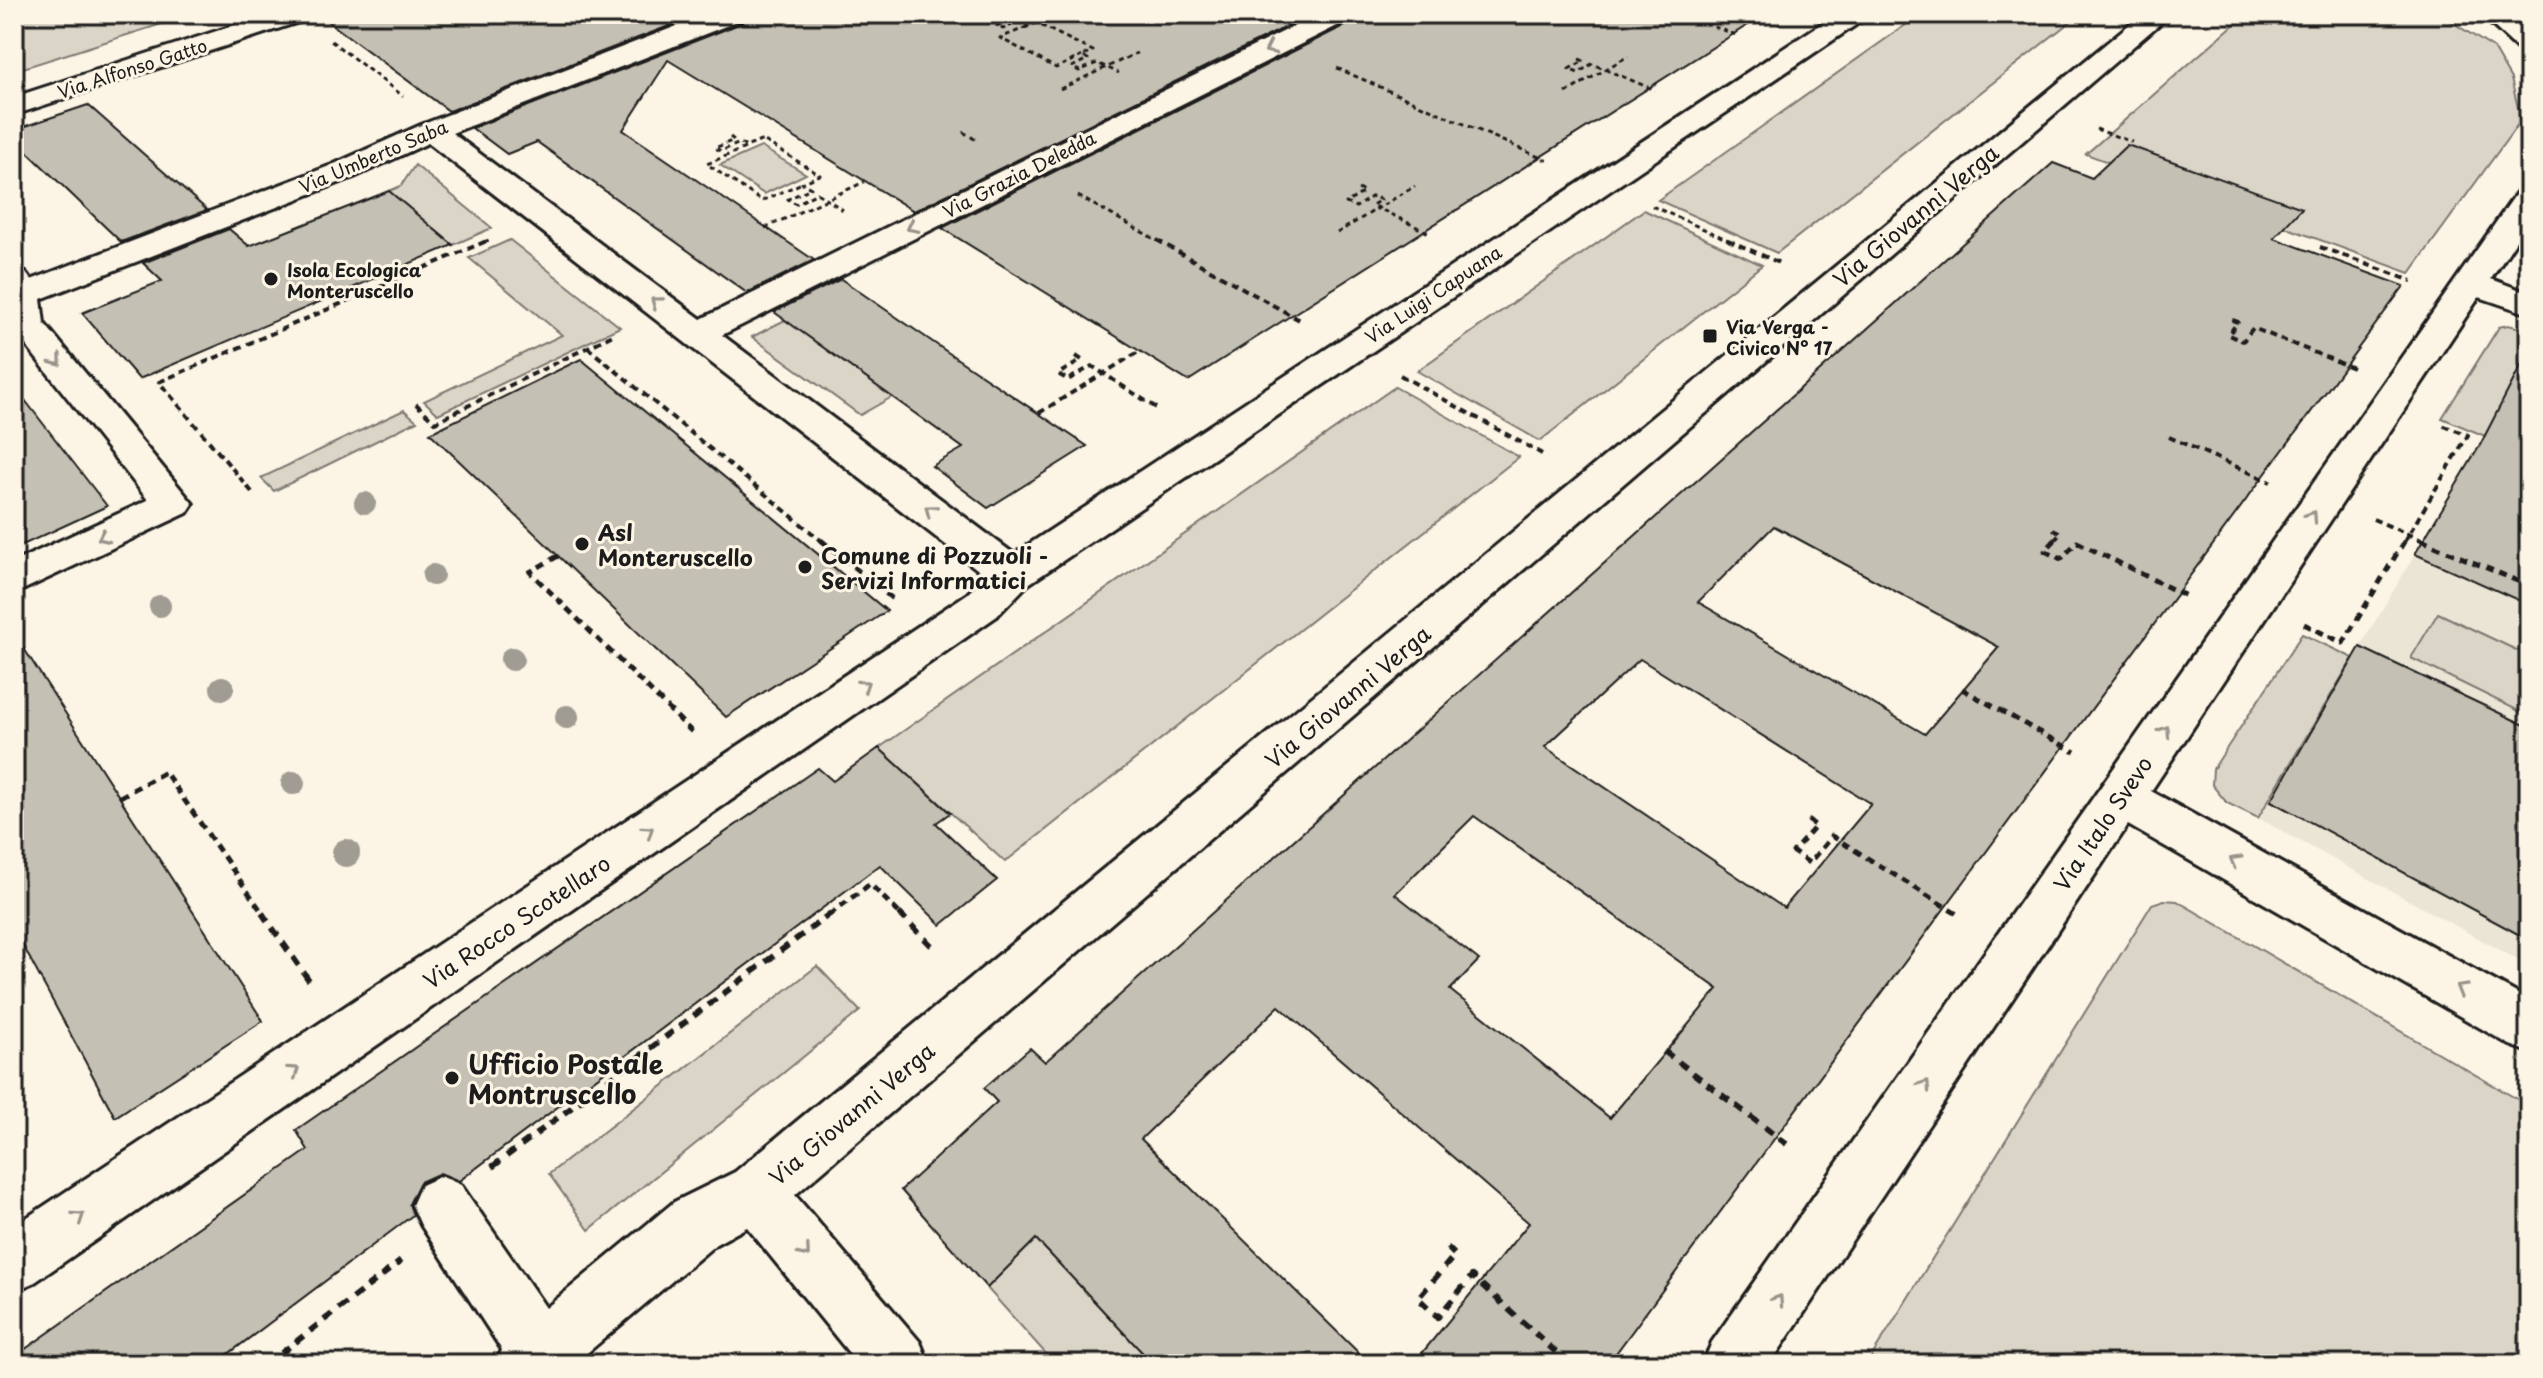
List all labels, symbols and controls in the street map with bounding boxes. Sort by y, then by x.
street label: Via Alfonso Gatto [54,31,210,105]
one-way arrow [1264,39,1279,55]
street label: Via Umberto Saba [294,112,452,200]
street label: Via Grazia Deledda [938,123,1101,224]
street label: Via Giovanni Verga [1825,136,2005,294]
one-way arrow [906,218,921,233]
street label: Via Luigi Capuana [1359,238,1507,350]
place label: Isola Ecologica Monteruscello [287,256,422,304]
marker: Isola Ecologica Monteruscello [262,270,280,288]
one-way arrow [650,297,665,311]
place label: Via Verga - Civico N° 17 [1726,313,1833,361]
marker: Via Verga - Civico N° 17 [1701,327,1719,345]
one-way arrow [47,352,62,366]
one-way arrow [924,506,938,520]
one-way arrow [2302,510,2317,524]
place label: Asl Monteruscello [598,515,753,573]
one-way arrow [97,527,111,543]
marker: Asl Monteruscello [573,535,591,553]
place label: Comune di Pozzuoli - Servizi Informatici [821,538,1049,596]
marker: Comune di Pozzuoli - Servizi Informatici [796,558,814,576]
street label: Via Giovanni Verga [1257,617,1437,775]
one-way arrow [855,680,869,695]
one-way arrow [2155,725,2170,739]
street label: Via Italo Svevo [2045,749,2159,897]
one-way arrow [640,826,654,841]
street label: Via Rocco Scotellaro [416,846,616,996]
one-way arrow [2229,855,2244,871]
one-way arrow [2455,983,2470,999]
street label: Via Giovanni Verga [761,1034,941,1192]
place label: Ufficio Postale Montruscello [468,1044,664,1113]
one-way arrow [285,1066,300,1081]
marker: Ufficio Postale Montruscello [443,1069,461,1087]
one-way arrow [1915,1079,1930,1093]
one-way arrow [70,1212,84,1227]
one-way arrow [795,1243,810,1258]
one-way arrow [1768,1294,1783,1308]

